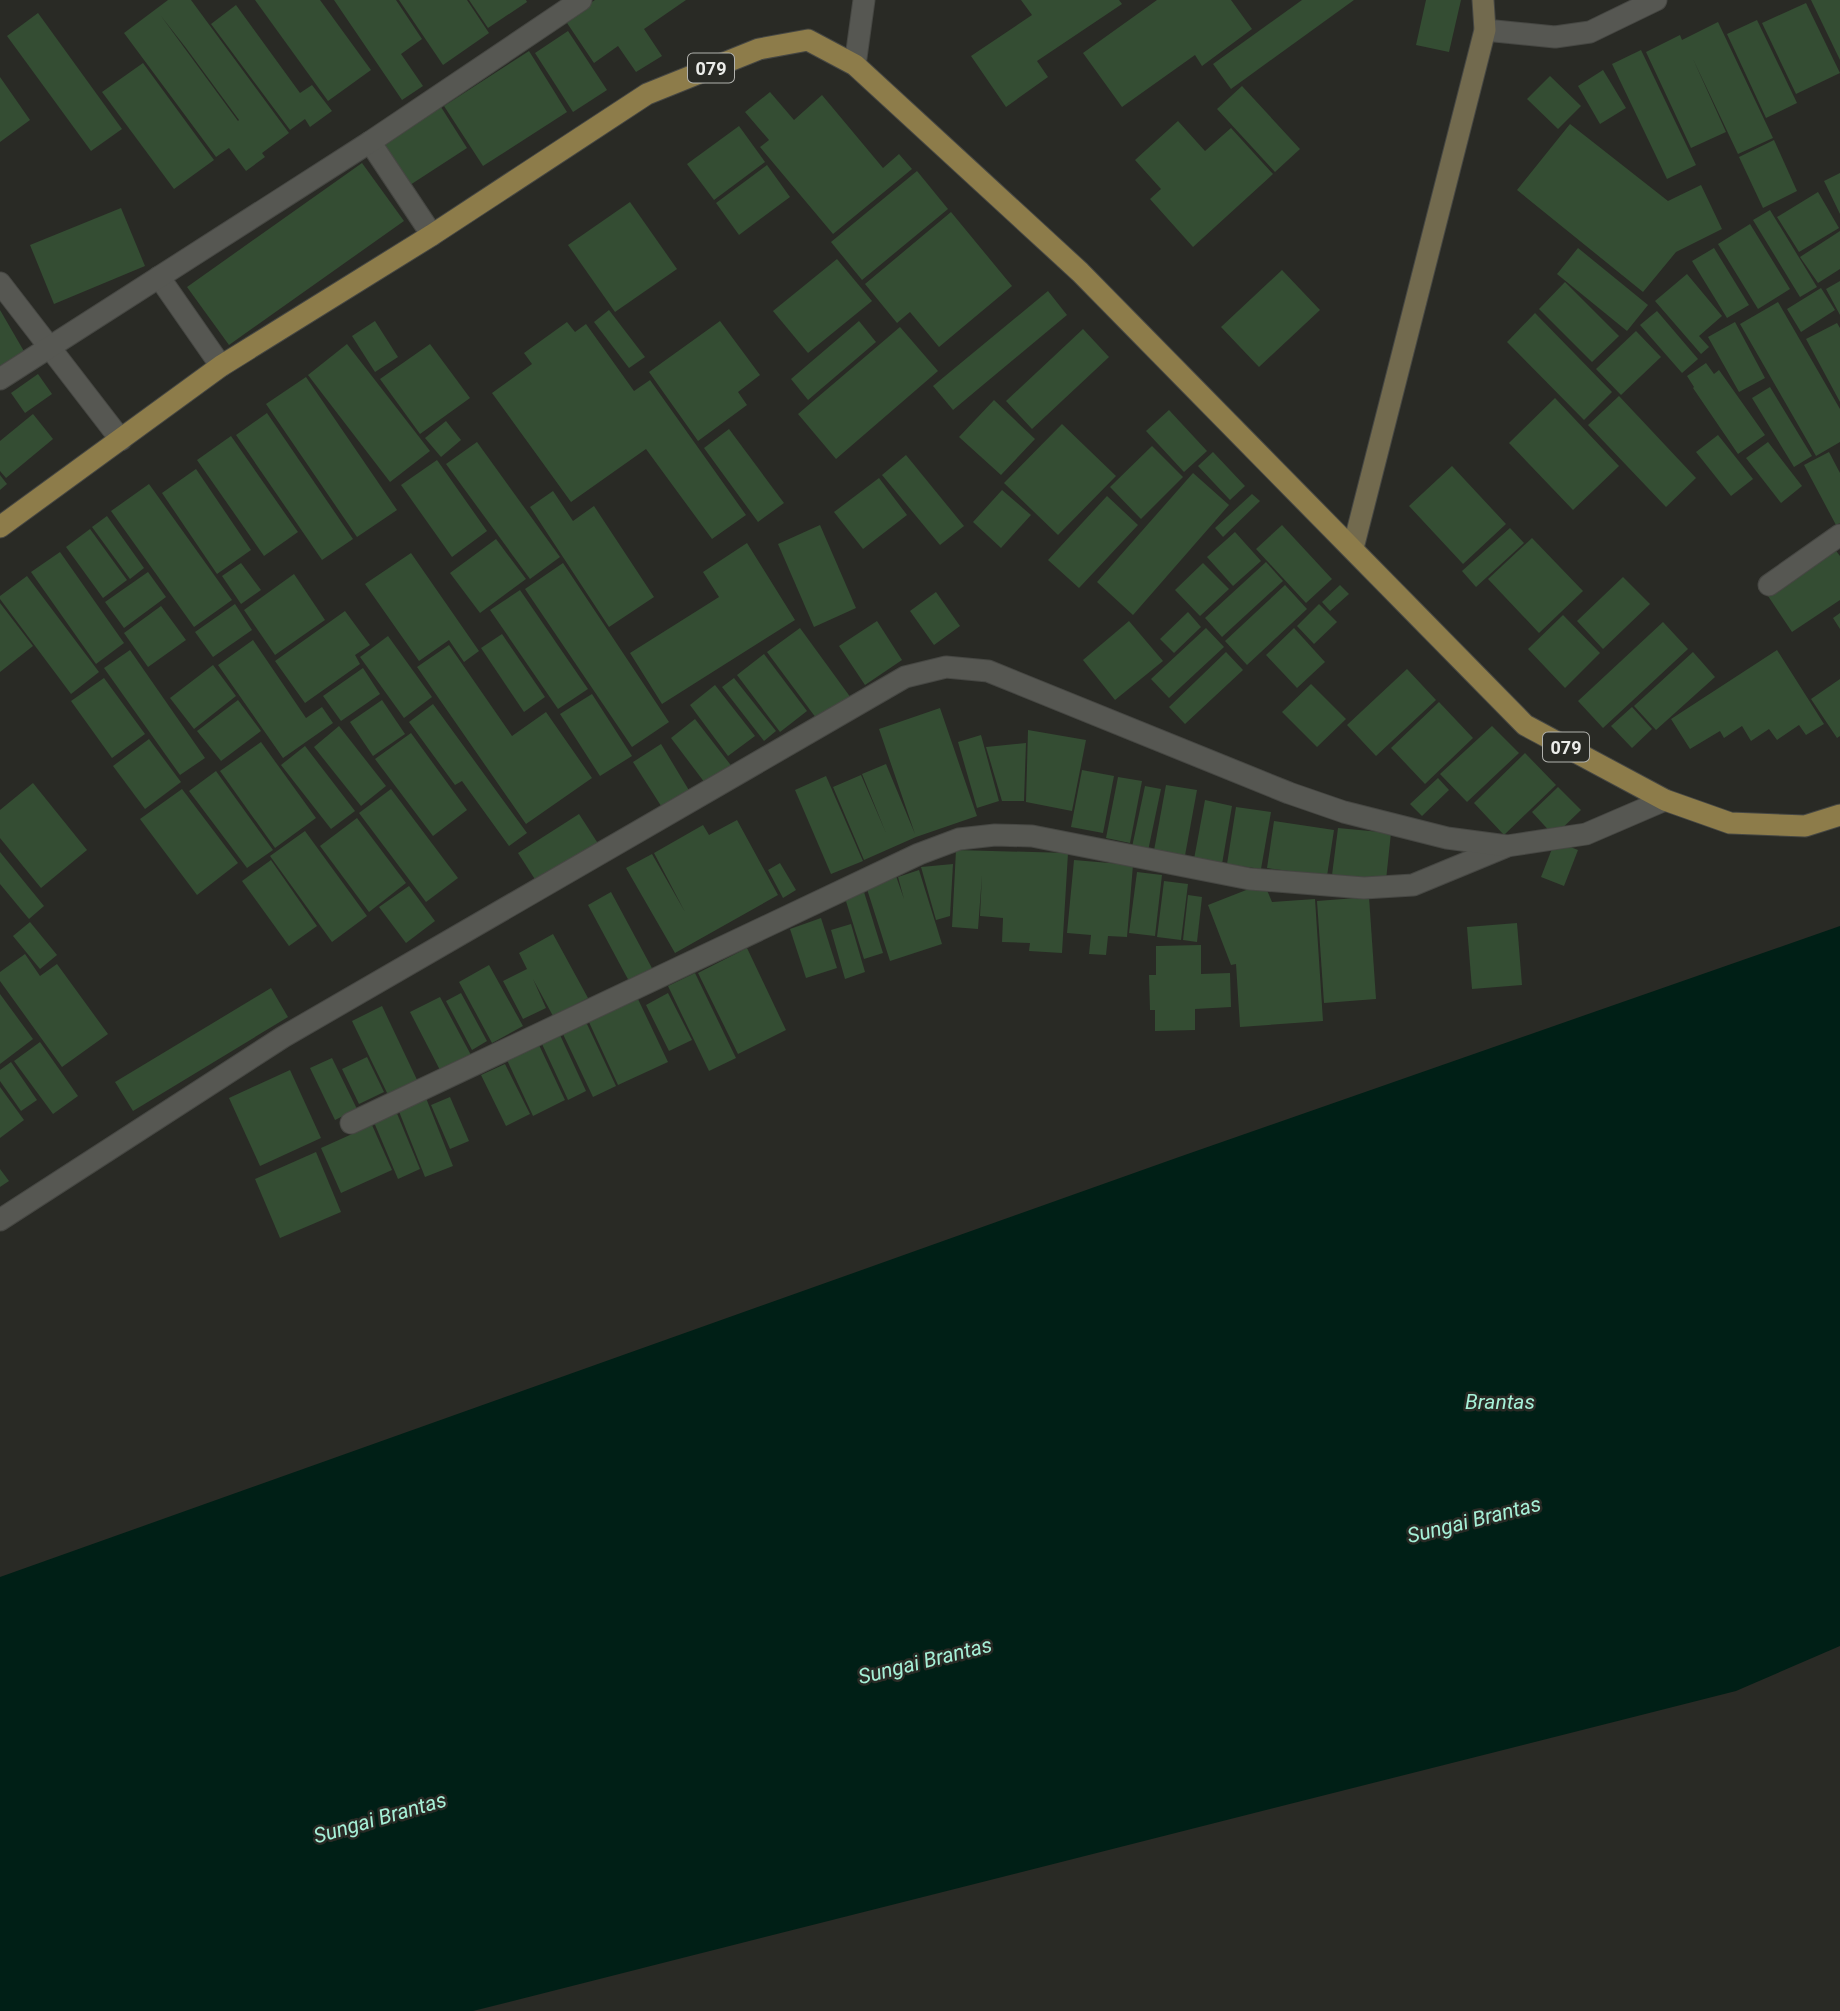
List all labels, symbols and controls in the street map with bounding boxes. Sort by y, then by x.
road number: 079 [688,54,734,82]
road number: 079 [1543,732,1589,762]
water label: Brantas [1465,1390,1535,1414]
water label: Sungai Brantas [1405,1492,1543,1548]
water label: Sungai Brantas [856,1633,994,1689]
water label: Sungai Brantas [311,1788,449,1848]

